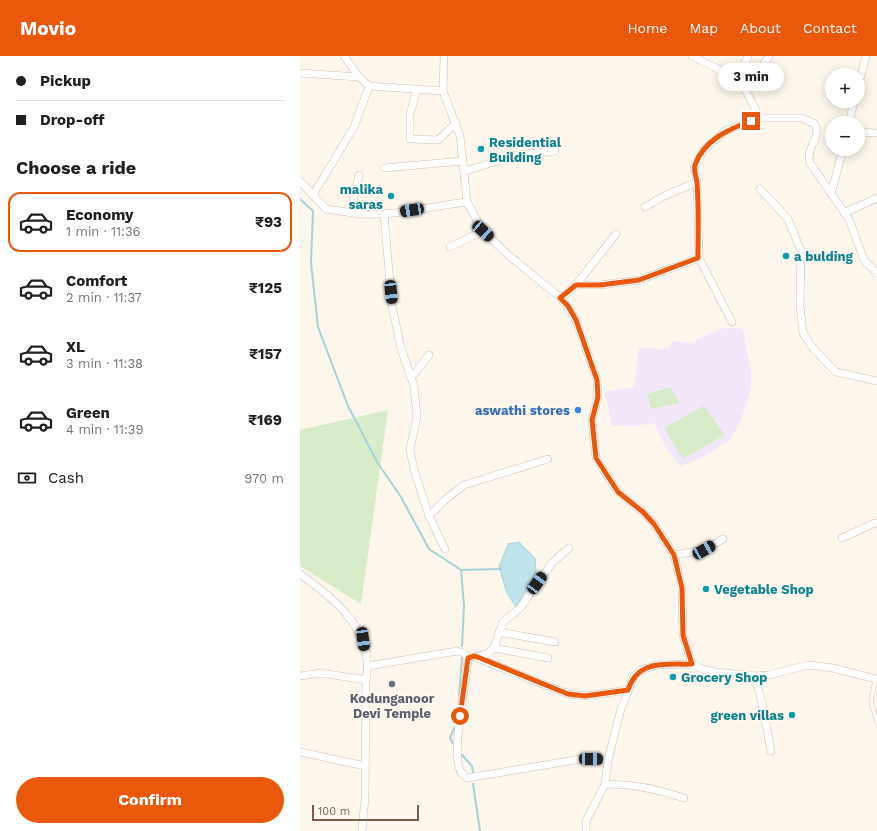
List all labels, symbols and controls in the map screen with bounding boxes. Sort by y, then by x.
text: Movio [20,17,76,40]
text: Home [627,20,667,36]
text: Map [689,20,718,36]
text: About [740,20,781,36]
text: Contact [803,20,857,36]
callout: 3 min [718,63,784,91]
map controls [825,68,865,156]
button: + [825,68,865,108]
text: 3 min [733,69,769,84]
text: Pickup [40,72,91,90]
text: Drop-off [40,111,105,129]
route end [742,112,760,130]
button: − [825,116,865,156]
place label: Residential Building [489,135,562,165]
marker: Residential Building [476,144,486,154]
text: Choose a ride [16,157,136,178]
place label: malika saras [340,182,383,212]
marker: malika saras [386,191,396,201]
car [399,202,425,218]
icon: car [18,204,54,240]
text: Economy [66,206,133,224]
text: ₹93 [255,213,282,231]
car [470,219,496,243]
text: 1 min · 11:36 [66,224,140,239]
place label: a bulding [794,249,854,264]
marker: a bulding [781,251,791,261]
icon: car [18,270,54,306]
text: Comfort [66,272,127,290]
text: ₹125 [249,279,282,297]
car [384,279,398,305]
text: 2 min · 11:37 [66,290,142,305]
icon: car [18,336,54,372]
text: XL [66,338,85,356]
text: ₹157 [249,345,282,363]
text: 3 min · 11:38 [66,356,143,371]
icon: car [18,402,54,438]
place label: aswathi stores [475,403,570,418]
text: Green [66,404,110,422]
marker: aswathi stores [573,405,583,415]
text: ₹169 [248,411,282,429]
text: 4 min · 11:39 [66,422,143,437]
icon: cash [16,467,38,489]
text: Cash [48,469,84,487]
text: 970 m [244,471,284,486]
car [691,539,717,561]
car [525,570,549,596]
place label: Vegetable Shop [714,582,814,597]
marker: Vegetable Shop [701,584,711,594]
car [355,626,371,652]
place label: Grocery Shop [681,670,767,685]
marker: Grocery Shop [668,672,678,682]
marker: Kodunganoor Devi Temple [387,679,397,689]
place label: Kodunganoor Devi Temple [350,691,435,721]
route start [451,707,469,725]
place label: green villas [711,708,784,723]
marker: green villas [787,710,797,720]
car [579,753,603,765]
button: Confirm [16,777,284,823]
scale bar [312,803,419,822]
text: 100 m [318,805,350,818]

